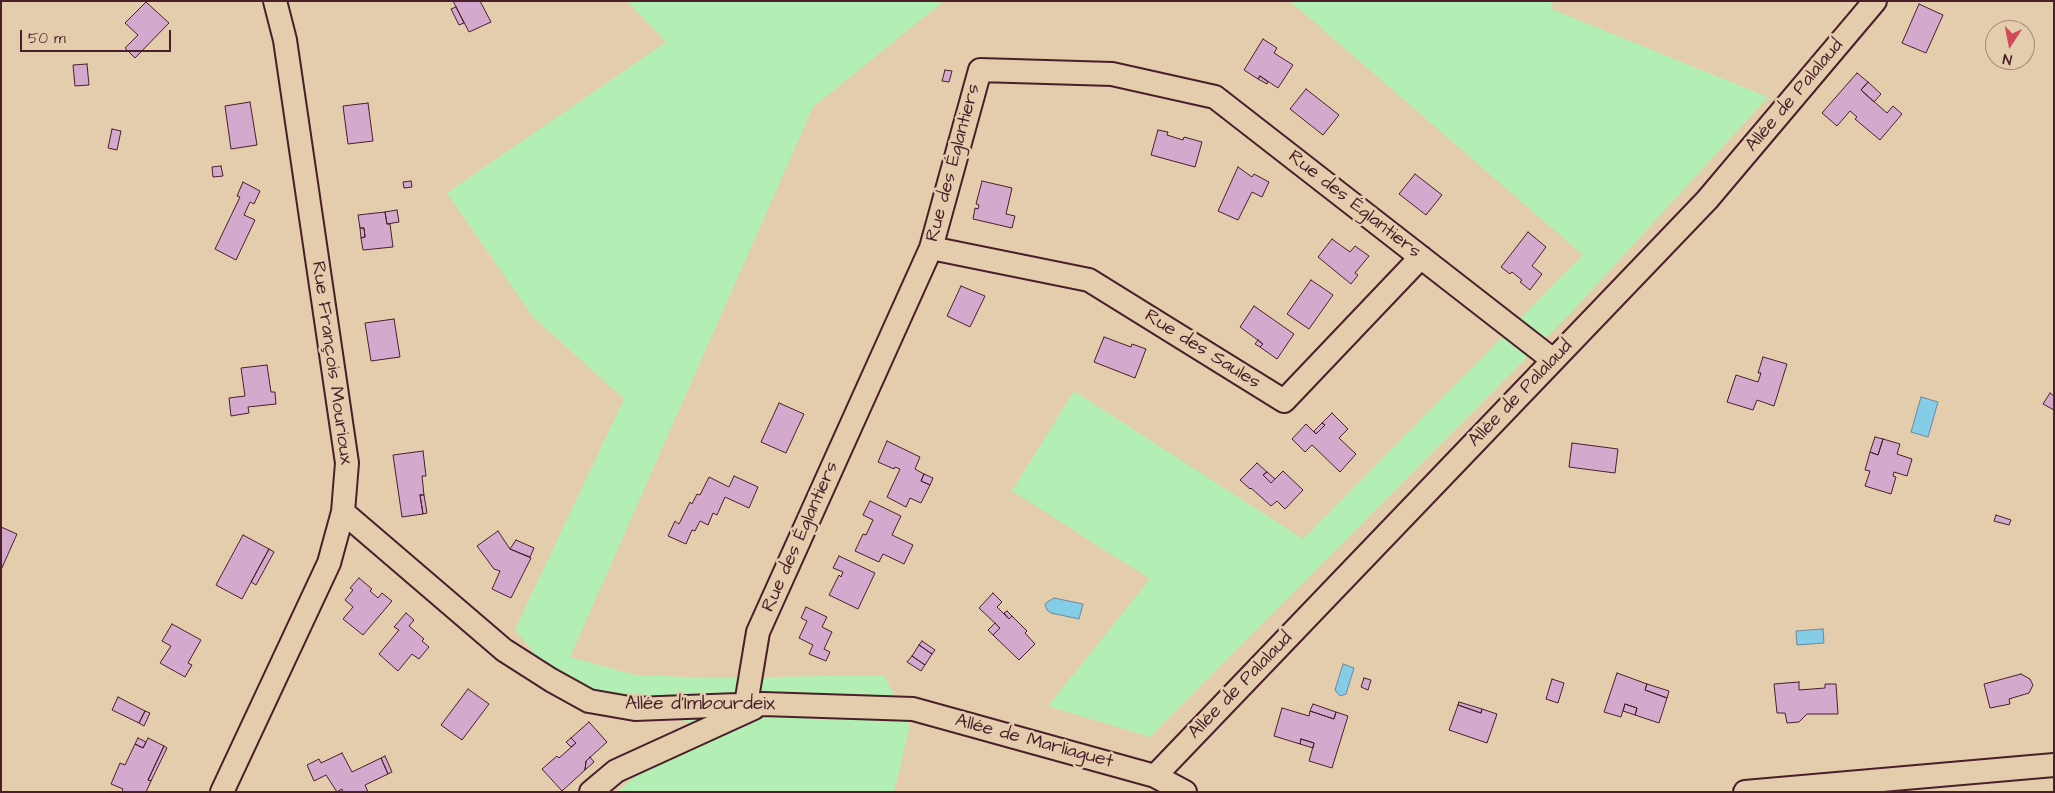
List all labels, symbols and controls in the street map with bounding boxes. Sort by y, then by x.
scale bar [22,20,174,52]
north arrow [1985,20,2035,70]
text: 50 m [28,28,66,49]
street label: Allée de Palalaud [1741,35,1849,157]
text: N [2001,48,2014,69]
street label: Rue des Églantiers [922,82,986,244]
street label: Rue des Églantiers [1283,146,1425,264]
street label: Rue François Mourioux [305,260,357,466]
street label: Rue des Saules [1140,305,1264,395]
street label: Allée de Palalaud [1464,336,1578,452]
street label: Rue des Églantiers [758,458,844,616]
street label: Allée de Palalaud [1184,628,1298,744]
street label: Allée d'Imbourdeix [625,694,775,716]
street label: Allée de Marliaguet [952,710,1116,774]

